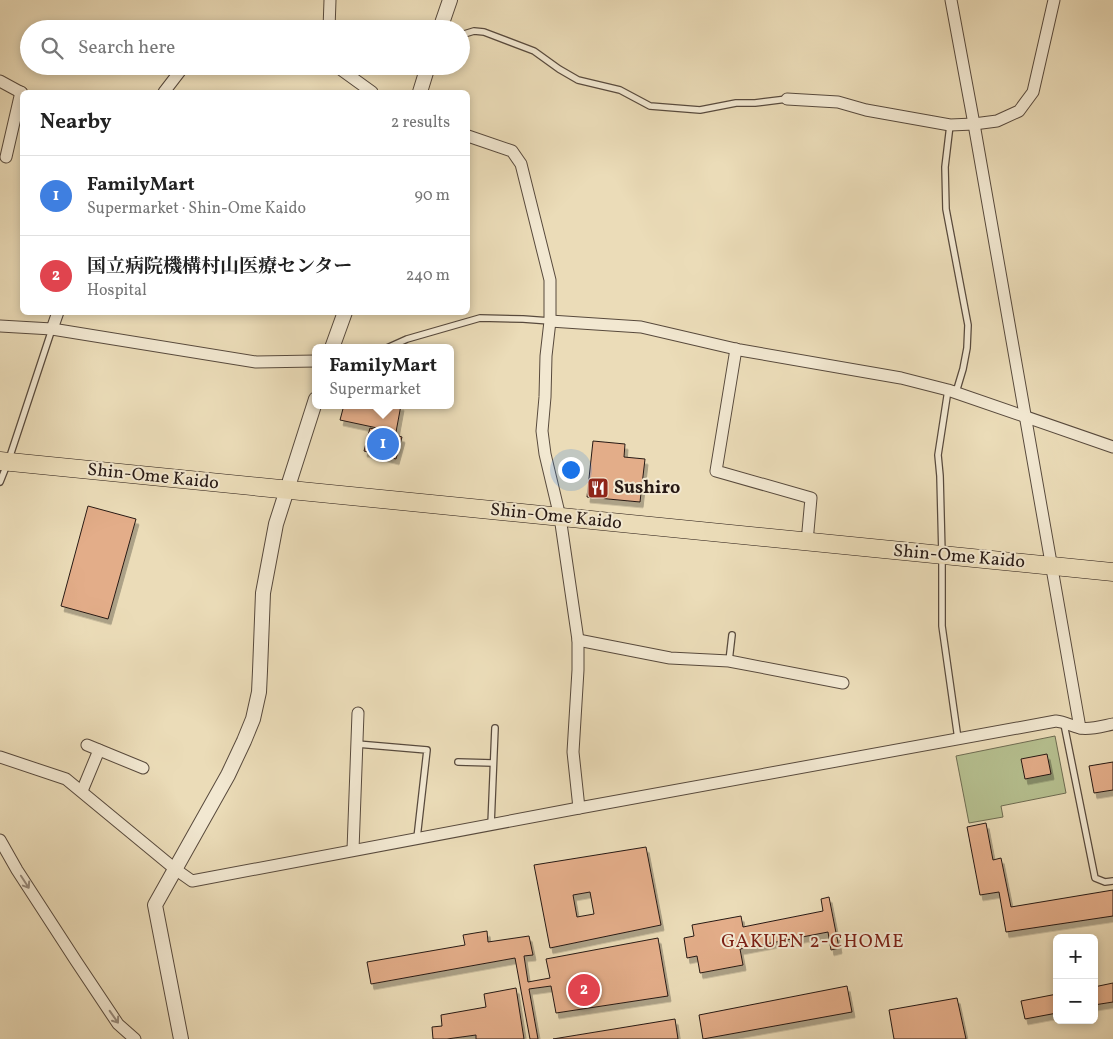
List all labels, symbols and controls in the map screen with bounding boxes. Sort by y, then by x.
search box [20,20,470,75]
icon: search [38,34,66,62]
text: Search here [78,35,175,61]
text: Nearby [40,108,111,137]
text: 2 results [391,112,450,134]
text: FamilyMart [87,172,195,198]
text: 1 [53,185,59,207]
text: 90 m [414,185,450,207]
text: Supermarket · Shin-Ome Kaido [87,198,306,220]
text: 国立病院機構村山医療センター [87,254,352,280]
text: 2 [52,265,60,287]
text: 240 m [406,265,450,287]
text: Hospital [87,280,147,302]
popup [312,344,454,409]
text: FamilyMart [329,353,437,379]
text: Supermarket [329,379,421,401]
pin: 1 [367,425,399,463]
your location [558,457,584,483]
street label: Shin-Ome Kaido [86,458,220,496]
restaurant icon: Sushiro [586,476,610,500]
place label: Sushiro [614,476,680,501]
street label: Shin-Ome Kaido [489,498,623,536]
street label: Shin-Ome Kaido [892,539,1026,575]
one-way arrow [19,875,30,889]
district label: GAKUEN 2-CHOME [721,929,905,955]
map controls [1053,934,1098,1024]
button: + [1053,934,1098,979]
pin: 2 [568,971,600,1009]
button: − [1053,979,1098,1024]
one-way arrow [109,1010,119,1024]

